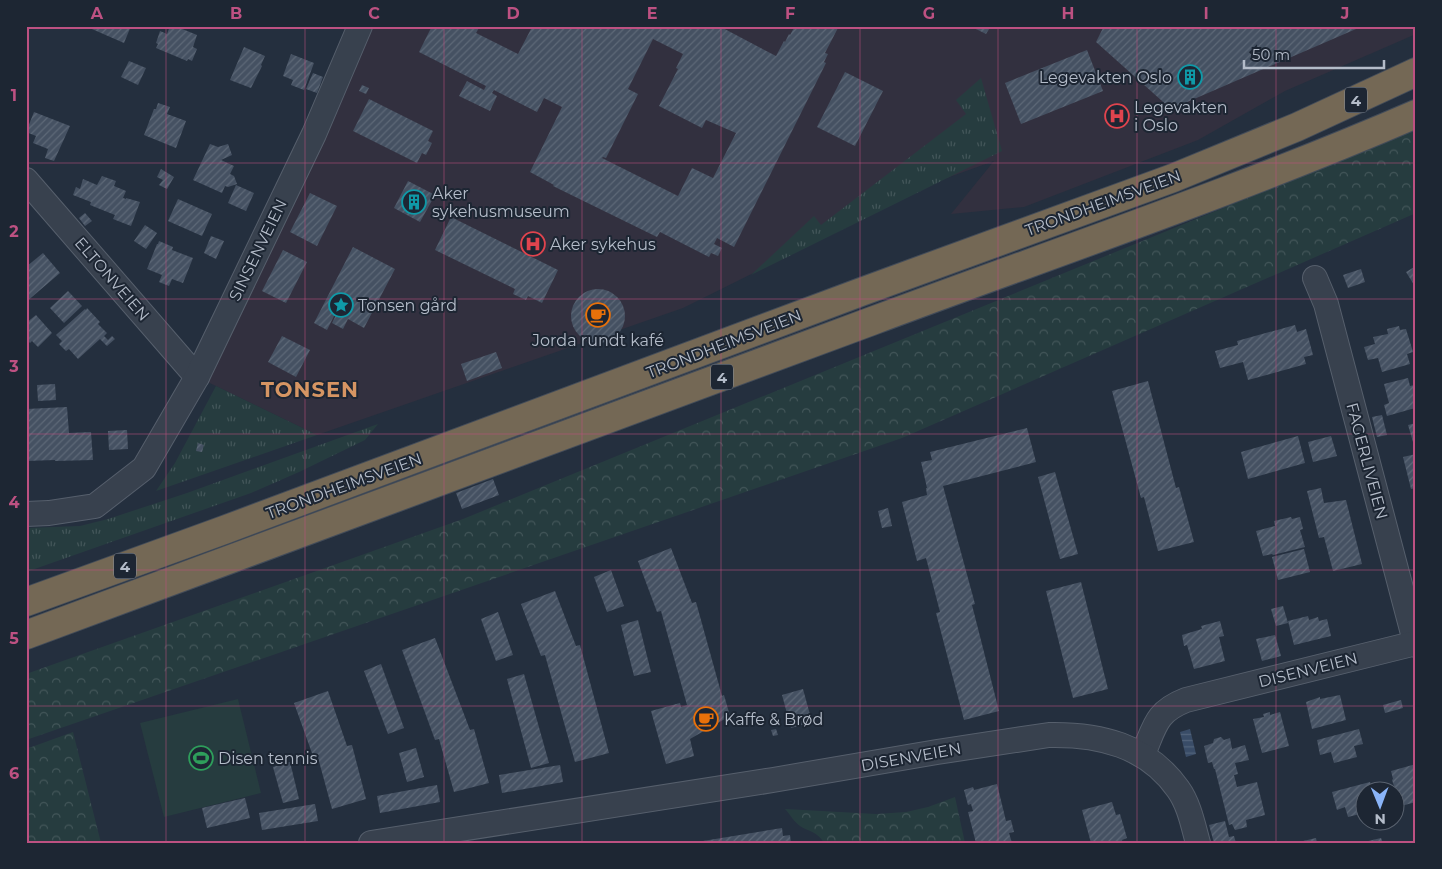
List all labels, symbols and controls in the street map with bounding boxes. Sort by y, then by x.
text: A [90,4,104,23]
text: B [230,4,242,23]
text: C [368,4,380,23]
text: D [506,4,520,23]
text: E [647,4,657,23]
text: F [785,4,795,23]
text: G [923,4,935,23]
text: H [1062,4,1074,23]
text: I [1203,4,1209,23]
text: J [1340,4,1349,23]
scale bar [1244,38,1384,70]
text: 50 m [1252,45,1290,64]
building icon: Legevakten Oslo [1177,64,1203,90]
place label: Legevakten Oslo [1039,68,1172,87]
text: 1 [11,86,17,105]
road number: 4 [1345,88,1367,112]
place label: Legevakten i Oslo [1134,98,1227,135]
hospital icon: Legevakten i Oslo [1104,103,1130,129]
street label: TRONDHEIMSVEIEN [1023,166,1183,240]
place label: Aker sykehusmuseum [432,184,570,221]
building icon: Aker sykehusmuseum [401,189,427,215]
street label: SINSENVEIEN [225,196,291,304]
text: 2 [9,222,19,241]
hospital icon: Aker sykehus [520,231,546,257]
street label: ELTONVEIEN [71,233,153,325]
place label: Aker sykehus [550,235,656,254]
place icon: Tonsen gård [328,292,354,318]
place label: Tonsen gård [358,296,457,315]
cafe icon: Jorda rundt kafé [585,302,611,328]
street label: TRONDHEIMSVEIEN [644,306,804,382]
place label: Jorda rundt kafé [531,331,664,350]
text: 3 [8,357,19,376]
road number: 4 [711,364,733,390]
district label: TONSEN [261,377,359,402]
street label: FAGERLIVEIEN [1342,401,1392,521]
street label: TRONDHEIMSVEIEN [264,449,424,523]
text: 4 [8,493,20,512]
road number: 4 [114,554,136,578]
text: 5 [9,629,19,648]
street label: DISENVEIEN [1256,648,1360,692]
cafe icon: Kaffe & Brød [693,706,719,732]
place label: Kaffe & Brød [724,710,823,729]
street label: DISENVEIEN [859,739,963,775]
sports icon: Disen tennis [188,745,214,771]
place label: Disen tennis [218,749,318,768]
text: 6 [9,764,19,783]
north arrow [1354,782,1404,832]
text: N [1374,810,1386,828]

